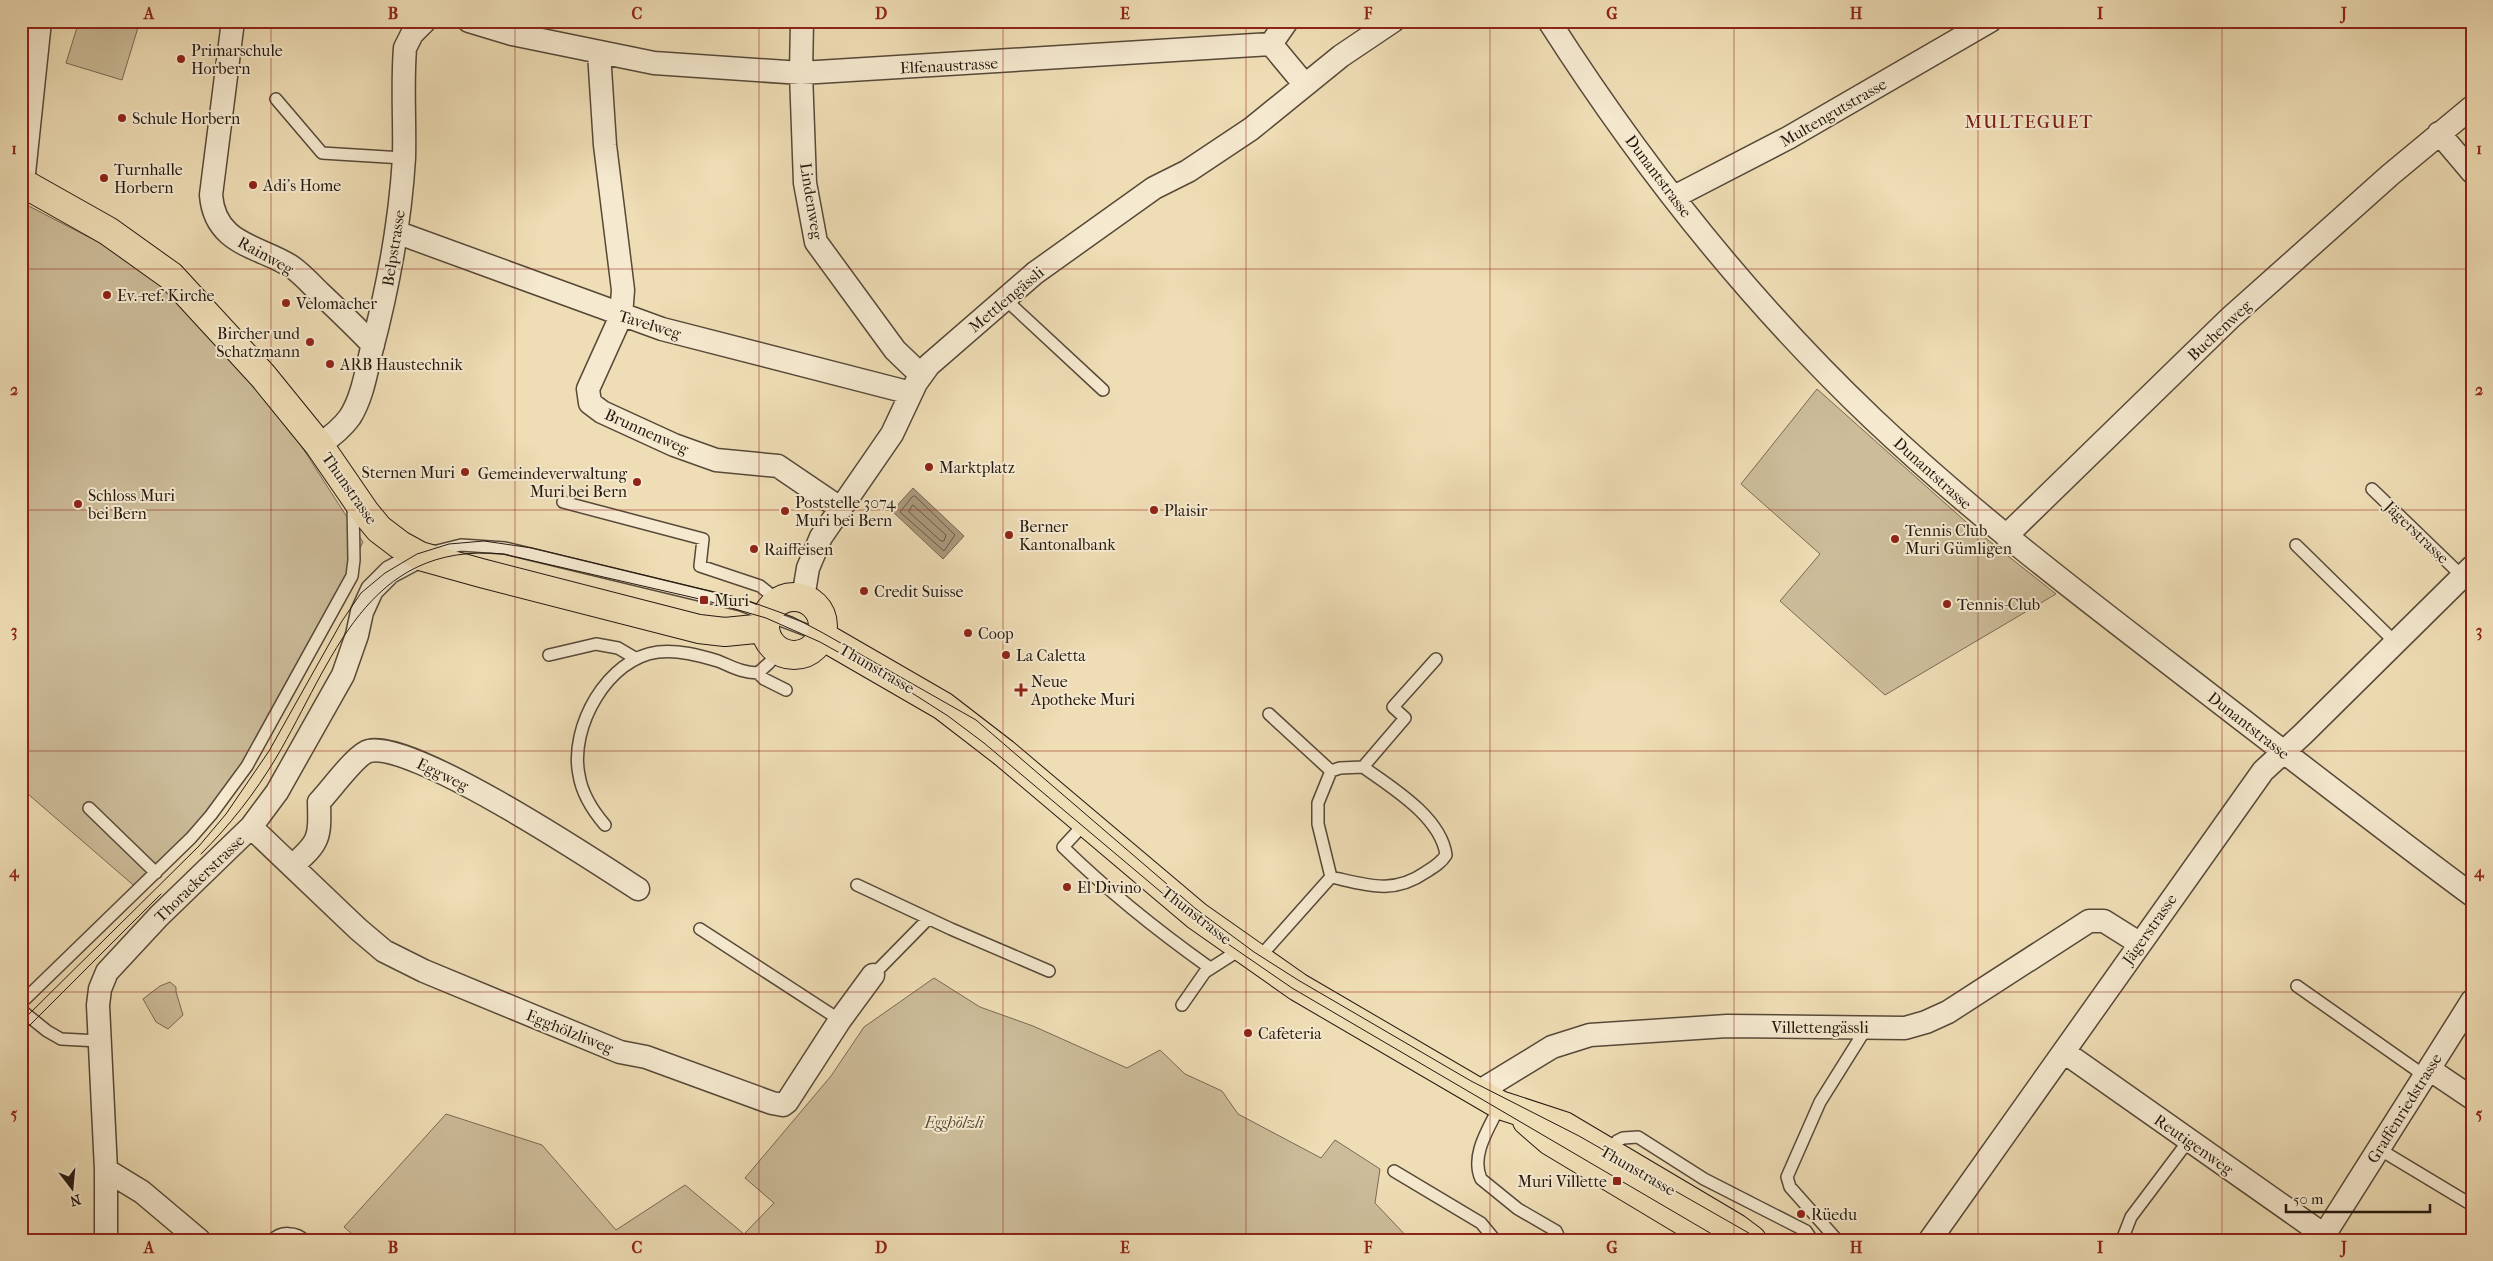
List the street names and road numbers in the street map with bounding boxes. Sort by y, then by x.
street label: Elfenaustrasse [899,53,999,78]
street label: Multengutstrasse [1777,74,1890,151]
street label: Dunantstrasse [1621,131,1696,221]
street label: Lindenweg [796,161,827,241]
street label: Belpstrasse [378,209,409,288]
street label: Rainweg [234,232,297,279]
street label: Mettlengässli [965,262,1048,336]
street label: Buchenweg [2184,296,2255,365]
street label: Tavelweg [616,306,684,343]
street label: Brunnenweg [602,405,692,459]
street label: Dunantstrasse [1890,433,1976,513]
street label: Thunstrasse [318,449,381,528]
street label: Jägerstrasse [2379,496,2453,568]
street label: Thunstrasse [836,639,918,698]
street label: Dunantstrasse [2204,688,2293,763]
street label: Eggweg [414,754,472,795]
street label: Thorackerstrasse [150,831,248,926]
street label: Thunstrasse [1158,882,1236,949]
street label: Jägerstrasse [2117,890,2181,970]
street label: Egghölzliweg [523,1005,617,1058]
street label: Villettengässli [1770,1018,1869,1037]
street label: Graffenriedstrasse [2363,1050,2446,1167]
street label: Reutigenweg [2151,1110,2237,1179]
street label: Thunstrasse [1597,1141,1679,1200]

